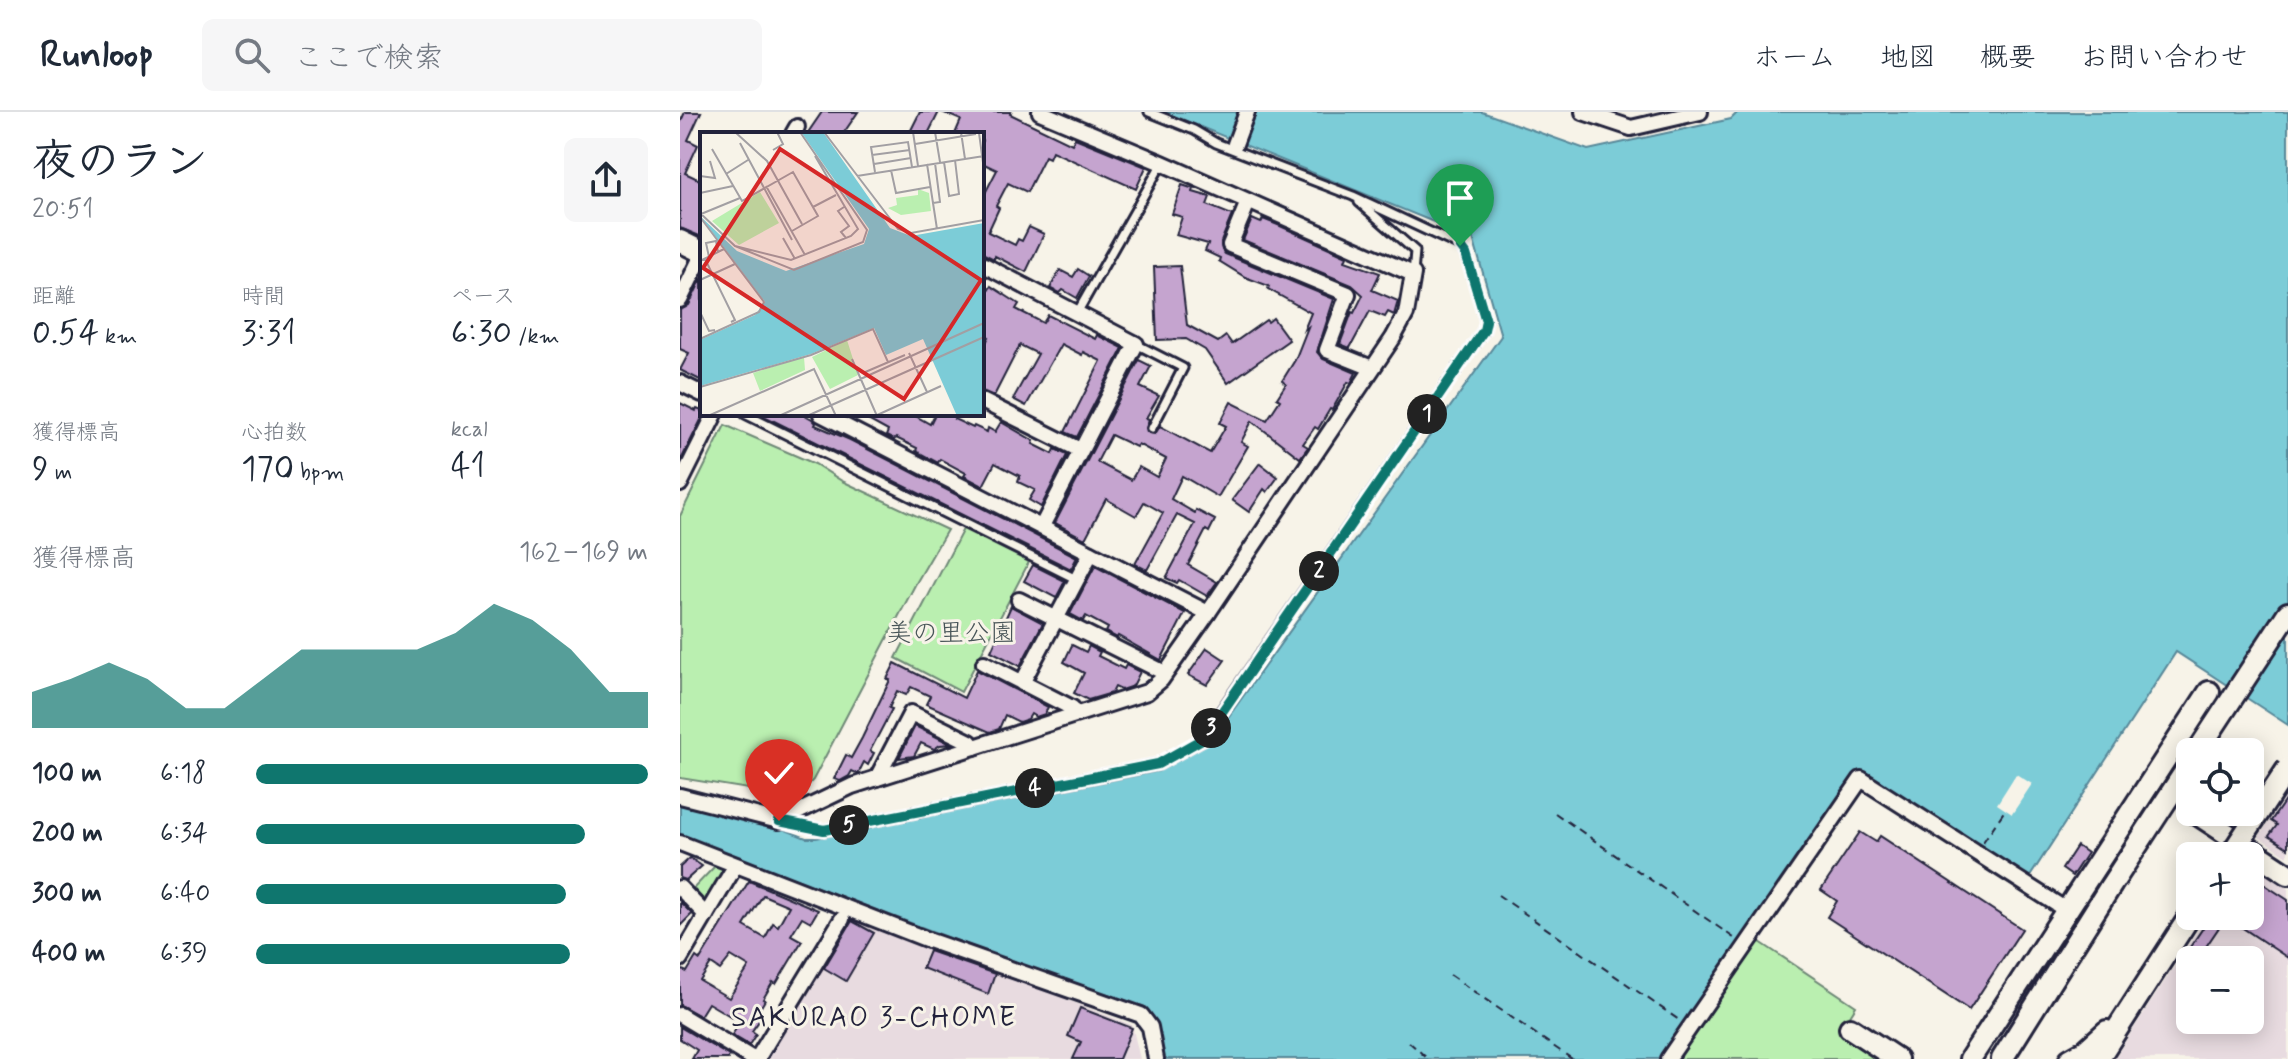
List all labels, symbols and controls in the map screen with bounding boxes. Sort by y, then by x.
search box [202,19,762,91]
text: Runloop [40,31,154,80]
icon: search [230,33,274,77]
text: ここで検索 [294,39,444,78]
text: ホーム [1753,40,1836,77]
text: 地図 [1880,40,1936,77]
text: 概要 [1980,40,2036,77]
text: お問い合わせ [2080,40,2248,77]
inset map [700,132,984,416]
text: 夜のラン [32,134,208,192]
button: share [564,138,648,222]
pin [1426,164,1494,246]
icon: arrive [1438,176,1482,220]
text: 20:51 [32,193,93,227]
text: 距離 [32,283,76,311]
text: 時間 [241,283,285,311]
text: ペース [451,283,515,311]
text: 0.54 [32,311,99,356]
text: 3:31 [241,311,296,356]
text: 6:30 [451,311,512,356]
text: km [99,323,137,351]
text: /km [512,323,560,351]
pin: 1 [1407,394,1447,434]
text: 1 [1422,400,1432,428]
text: kcal [451,416,488,444]
text: 獲得標高 [32,419,120,447]
text: 心拍数 [241,419,307,447]
text: 41 [451,444,485,489]
text: 9 [32,447,49,492]
text: 170 [241,447,294,492]
text: m [49,459,72,487]
text: bpm [294,459,344,487]
text: 162–169 m [519,536,648,570]
text: 獲得標高 [32,542,136,576]
pin: 2 [1299,551,1339,591]
text: 2 [1314,557,1324,585]
park label: 美の里公園 [886,617,1016,651]
pin: 3 [1191,708,1231,748]
text: 3 [1206,714,1216,742]
map controls [2176,738,2264,1034]
button: locate [2176,738,2264,826]
pin [745,739,813,821]
icon: check [757,751,801,795]
text: 100 m [32,757,102,791]
text: 6:18 [160,757,206,791]
pin: 4 [1015,768,1055,808]
text: 4 [1029,774,1041,802]
pin: 5 [829,805,869,845]
text: 5 [842,811,856,839]
text: 200 m [32,817,103,851]
text: 6:34 [160,817,208,851]
button: + [2176,842,2264,930]
text: 300 m [32,877,102,911]
text: 6:40 [160,877,210,911]
text: 400 m [32,937,105,971]
text: 6:39 [160,937,208,971]
button: − [2176,946,2264,1034]
district label: SAKURAO 3-CHOME [731,1000,1017,1037]

